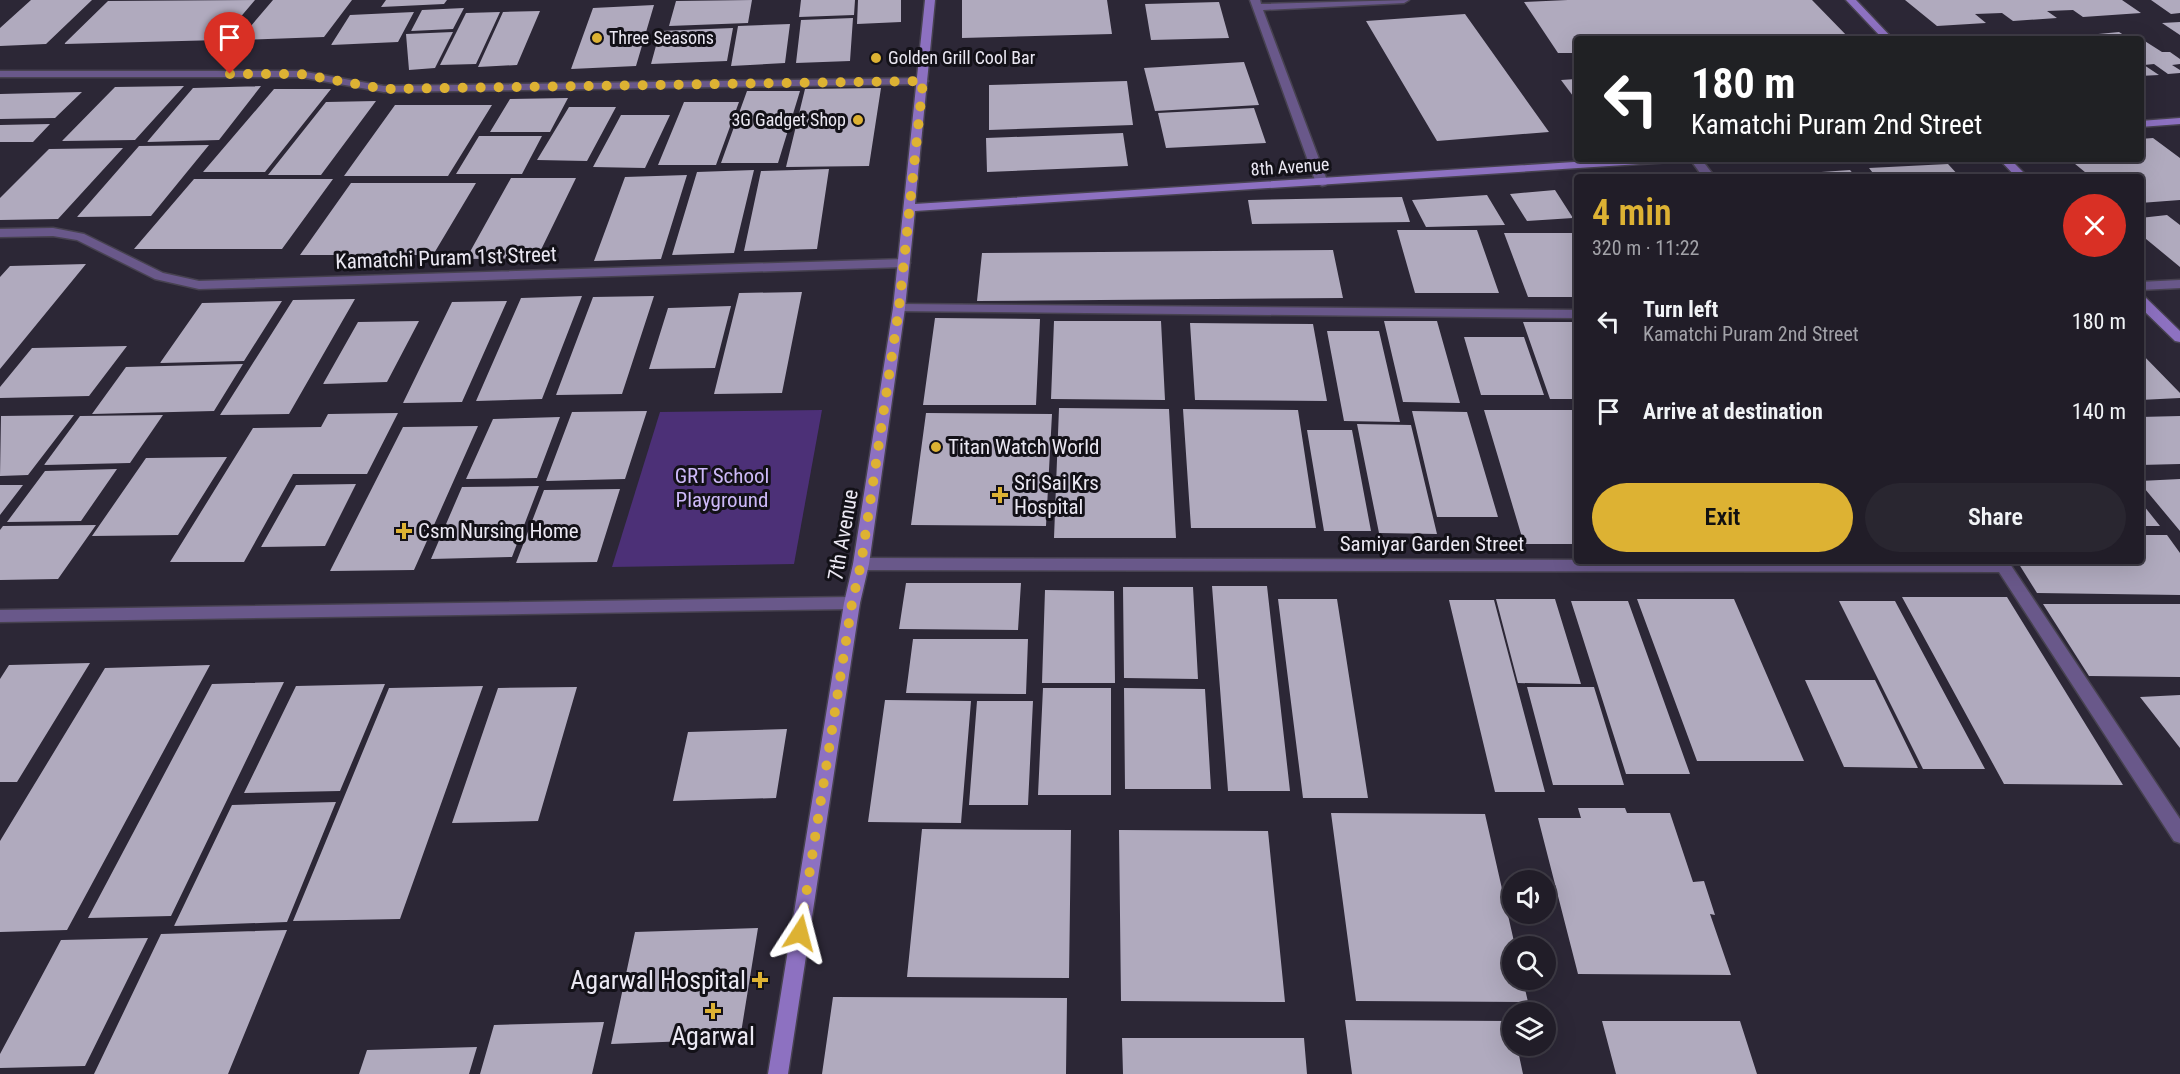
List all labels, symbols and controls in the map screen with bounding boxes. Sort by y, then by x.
pin [204,12,255,74]
icon: arrive [213,21,246,54]
place label: Three Seasons [609,27,714,48]
marker: Three Seasons [590,31,604,45]
place label: Golden Grill Cool Bar [888,47,1036,68]
marker: Golden Grill Cool Bar [869,51,883,65]
text: 180 m [1691,59,1796,108]
icon: left [1592,60,1670,138]
place label: 3G Gadget Shop [731,109,846,130]
text: Kamatchi Puram 2nd Street [1691,109,1982,141]
marker: 3G Gadget Shop [851,113,865,127]
street label: 8th Avenue [1250,153,1330,180]
text: 4 min [1592,192,1672,234]
button: close [2063,194,2126,257]
text: 320 m · 11:22 [1592,236,1699,260]
street label: Kamatchi Puram 1st Street [335,242,557,274]
text: Turn left [1643,297,1718,322]
icon: left [1592,305,1625,338]
text: 180 m [2072,309,2126,334]
text: Kamatchi Puram 2nd Street [1643,322,1859,346]
icon: arrive [1592,395,1625,428]
text: Arrive at destination [1643,399,1823,424]
text: 140 m [2072,399,2126,424]
place label: Titan Watch World [948,435,1099,459]
marker: Titan Watch World [929,440,943,454]
park label: GRT School Playground [675,464,769,512]
place label: Sri Sai Krs Hospital [1014,471,1099,519]
button: Exit [1592,483,1853,552]
button: Share [1865,483,2126,552]
marker: Sri Sai Krs Hospital [991,486,1009,504]
street label: 7th Avenue [823,487,863,582]
place label: Csm Nursing Home [418,519,579,543]
marker: Csm Nursing Home [395,522,413,540]
street label: Samiyar Garden Street [1340,532,1524,556]
map controls [1502,870,1556,1056]
button: sound [1502,870,1556,924]
position arrow [768,901,832,965]
button: search [1502,936,1556,990]
place label: Agarwal Hospital [570,965,746,995]
marker: Agarwal Hospital [751,971,769,989]
button: layers [1502,1002,1556,1056]
marker: Agarwal [706,1004,720,1018]
place label: Agarwal [671,1021,755,1051]

